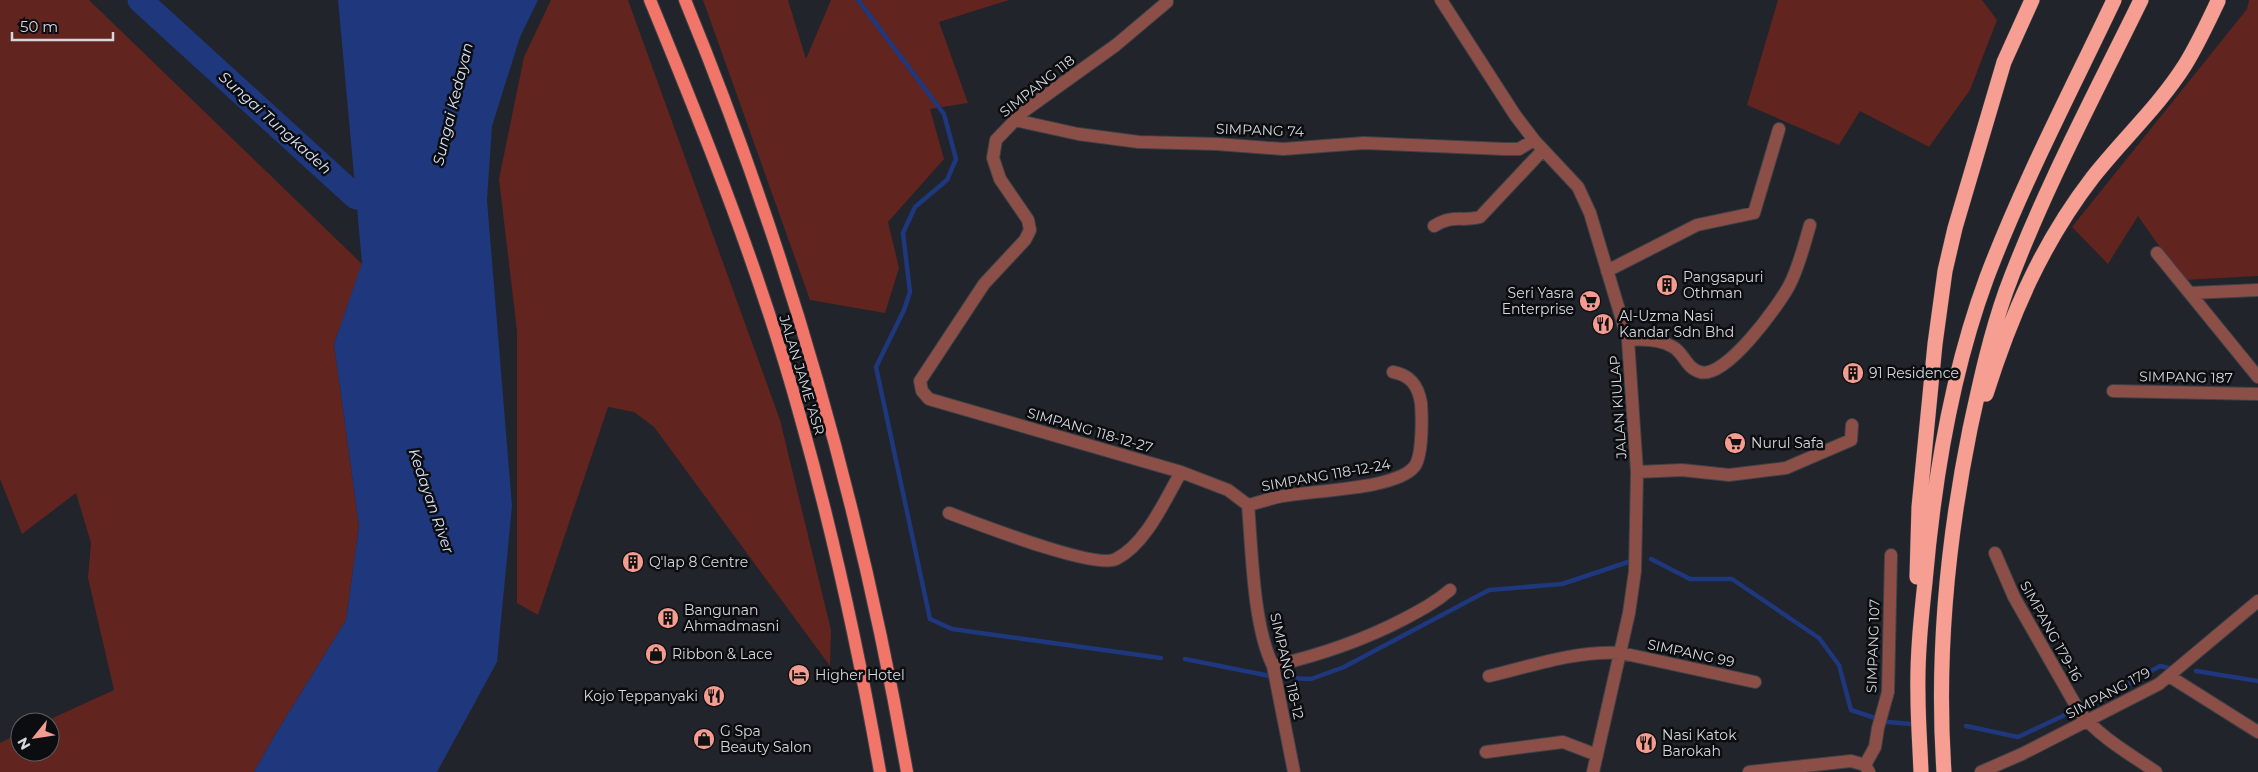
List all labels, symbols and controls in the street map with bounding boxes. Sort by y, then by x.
scale bar [12,10,114,42]
text: 50 m [20,17,58,36]
water label: Sungai Kedayan [428,41,477,167]
street label: SIMPANG 118 [996,51,1078,121]
water label: Sungai Tungkadeh [215,67,336,178]
street label: SIMPANG 74 [1216,119,1305,141]
place label: Pangsapuri Othman [1683,268,1763,302]
building icon: Pangsapuri Othman [1655,273,1679,297]
place label: Seri Yasra Enterprise [1502,284,1574,318]
supermarket icon: Seri Yasra Enterprise [1578,289,1602,313]
place label: Al-Uzma Nasi Kandar Sdn Bhd [1619,307,1734,341]
street label: JALAN JAME 'ASR [775,312,829,437]
restaurant icon: Al-Uzma Nasi Kandar Sdn Bhd [1591,312,1615,336]
street label: JALAN KIULAP [1605,355,1631,460]
building icon: 91 Residence [1841,361,1865,385]
place label: 91 Residence [1869,364,1959,382]
street label: SIMPANG 187 [2139,367,2233,387]
street label: SIMPANG 118-12-27 [1025,403,1155,457]
supermarket icon: Nurul Safa [1723,431,1747,455]
place label: Nurul Safa [1751,434,1824,452]
water label: Kedayan River [405,446,459,557]
street label: SIMPANG 118-12-24 [1260,455,1393,495]
building icon: Q'lap 8 Centre [621,550,645,574]
place label: Q'lap 8 Centre [649,553,748,571]
street label: SIMPANG 179-16 [2016,578,2086,685]
street label: SIMPANG 107 [1862,599,1884,693]
place label: Bangunan Ahmadmasni [684,601,779,635]
building icon: Bangunan Ahmadmasni [656,606,680,630]
street label: SIMPANG 118-12 [1266,611,1308,721]
street label: SIMPANG 99 [1646,635,1736,671]
shop icon: Ribbon & Lace [644,642,668,666]
place label: Ribbon & Lace [672,645,773,663]
hotel icon: Higher Hotel [787,663,811,687]
street label: SIMPANG 179 [2063,663,2153,723]
place label: Higher Hotel [815,666,905,684]
restaurant icon: Kojo Teppanyaki [702,684,726,708]
place label: Kojo Teppanyaki [584,687,698,705]
north arrow [10,712,60,762]
place label: G Spa Beauty Salon [720,722,812,756]
place label: Nasi Katok Barokah [1662,726,1737,760]
shop icon: G Spa Beauty Salon [692,727,716,751]
restaurant icon: Nasi Katok Barokah [1634,731,1658,755]
text: N [13,734,34,753]

